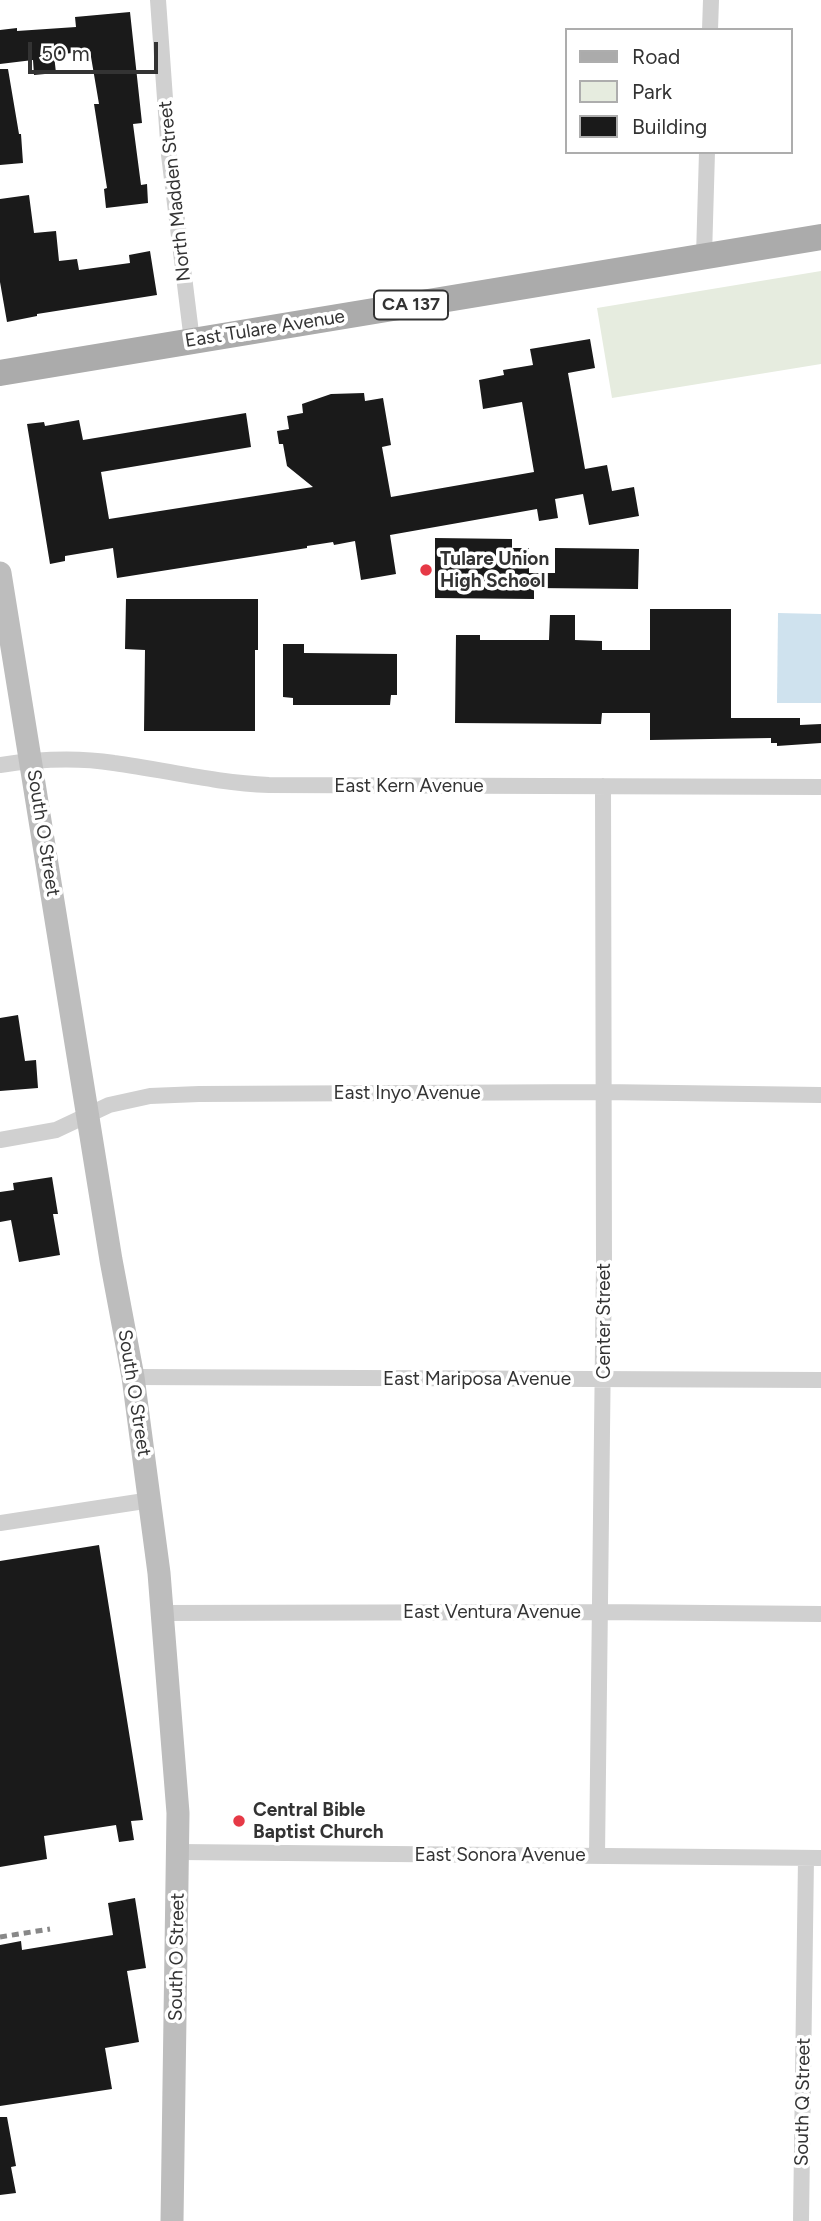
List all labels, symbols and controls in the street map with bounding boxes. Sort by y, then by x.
scale bar [32,28,161,72]
legend [566,28,793,154]
text: 50 m [41,41,90,66]
text: Road [632,44,680,69]
text: Park [632,79,672,104]
street label: North Madden Street [154,100,196,282]
text: Building [632,114,707,139]
road number: CA 137 [374,290,448,320]
street label: East Tulare Avenue [183,305,347,353]
place label: Tulare Union High School [440,548,549,592]
marker: Tulare Union High School [418,562,434,578]
street label: South O Street [22,768,64,898]
street label: East Kern Avenue [334,775,484,797]
street label: East Inyo Avenue [333,1082,481,1104]
street label: Center Street [593,1263,615,1379]
street label: South O Street [113,1328,155,1458]
street label: East Mariposa Avenue [383,1368,571,1390]
street label: East Ventura Avenue [403,1601,581,1623]
place label: Central Bible Baptist Church [253,1799,384,1843]
marker: Central Bible Baptist Church [231,1813,247,1829]
street label: East Sonora Avenue [414,1844,586,1866]
street label: South O Street [164,1893,190,2021]
street label: South Q Street [790,2038,816,2166]

